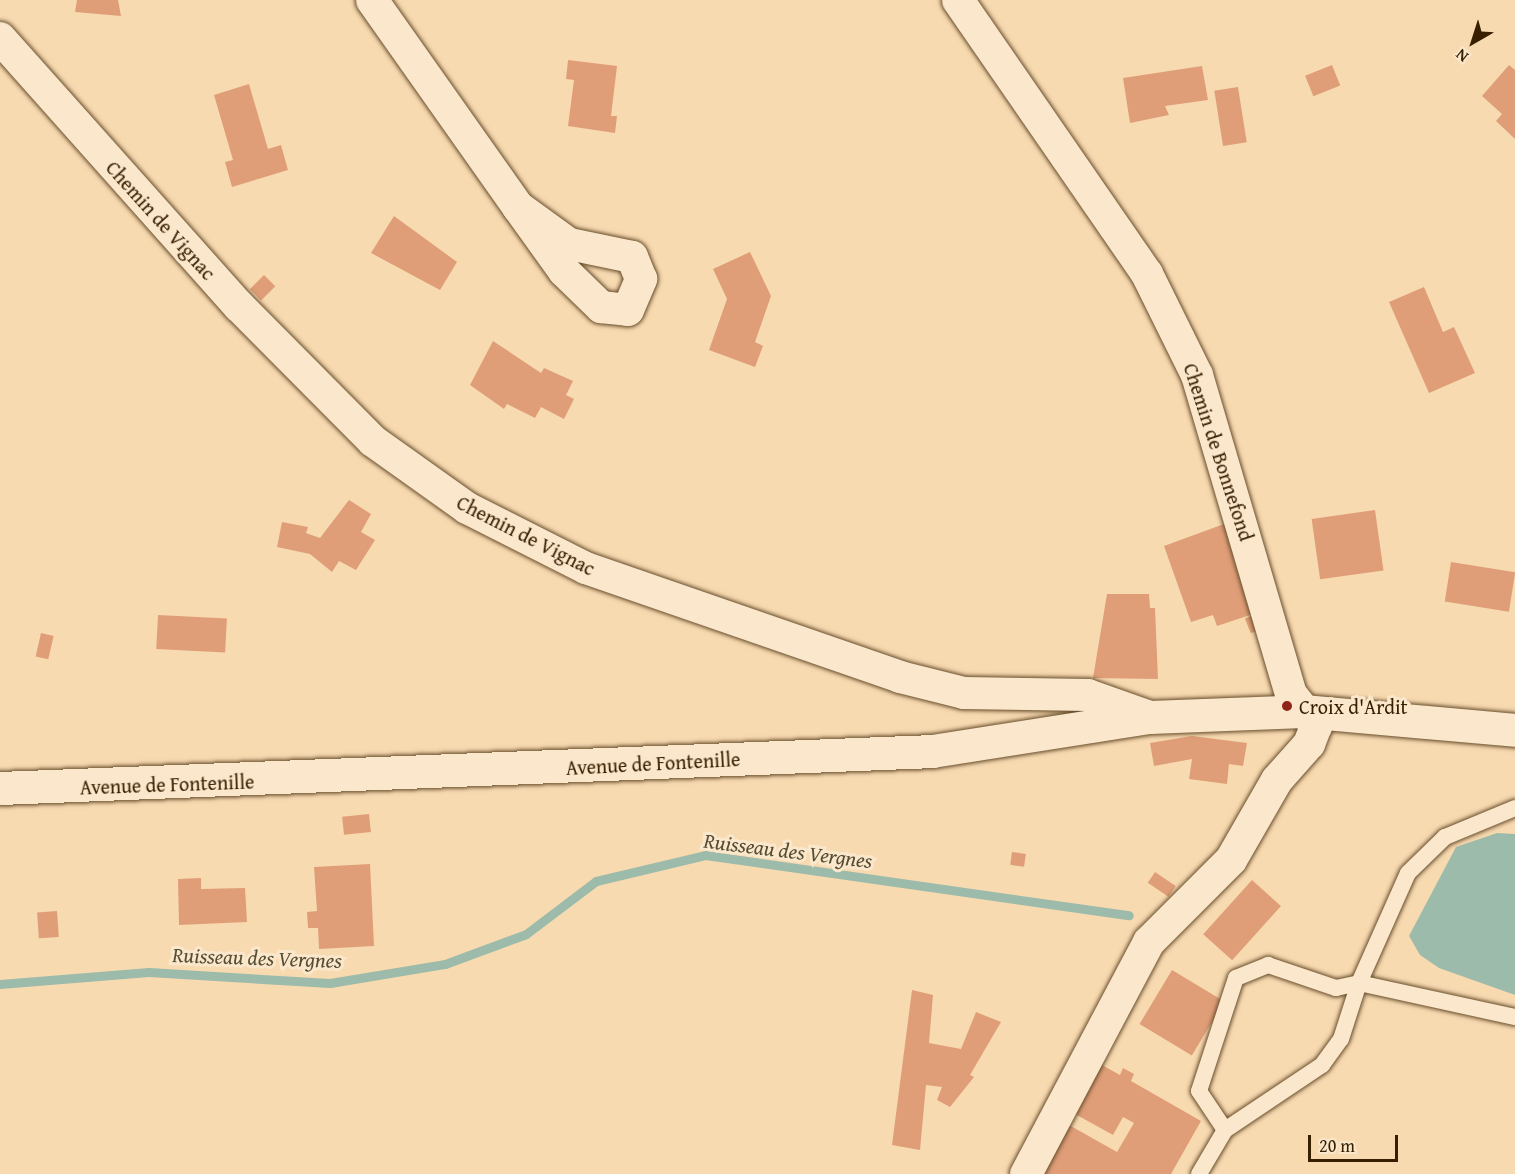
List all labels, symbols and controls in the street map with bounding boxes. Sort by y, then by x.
north arrow [1443,12,1503,72]
text: N [1450,43,1473,69]
street label: Chemin de Vignac [101,156,221,284]
street label: Chemin de Bonnefond [1179,360,1259,544]
street label: Chemin de Vignac [453,490,599,580]
place label: Croix d'Ardit [1299,694,1408,718]
marker: Croix d'Ardit [1280,699,1294,713]
street label: Avenue de Fontenille [565,746,741,780]
street label: Avenue de Fontenille [79,769,255,799]
water label: Ruisseau des Vergnes [702,828,874,874]
water label: Ruisseau des Vergnes [172,942,342,974]
scale bar [1311,1123,1401,1161]
text: 20 m [1319,1132,1355,1159]

